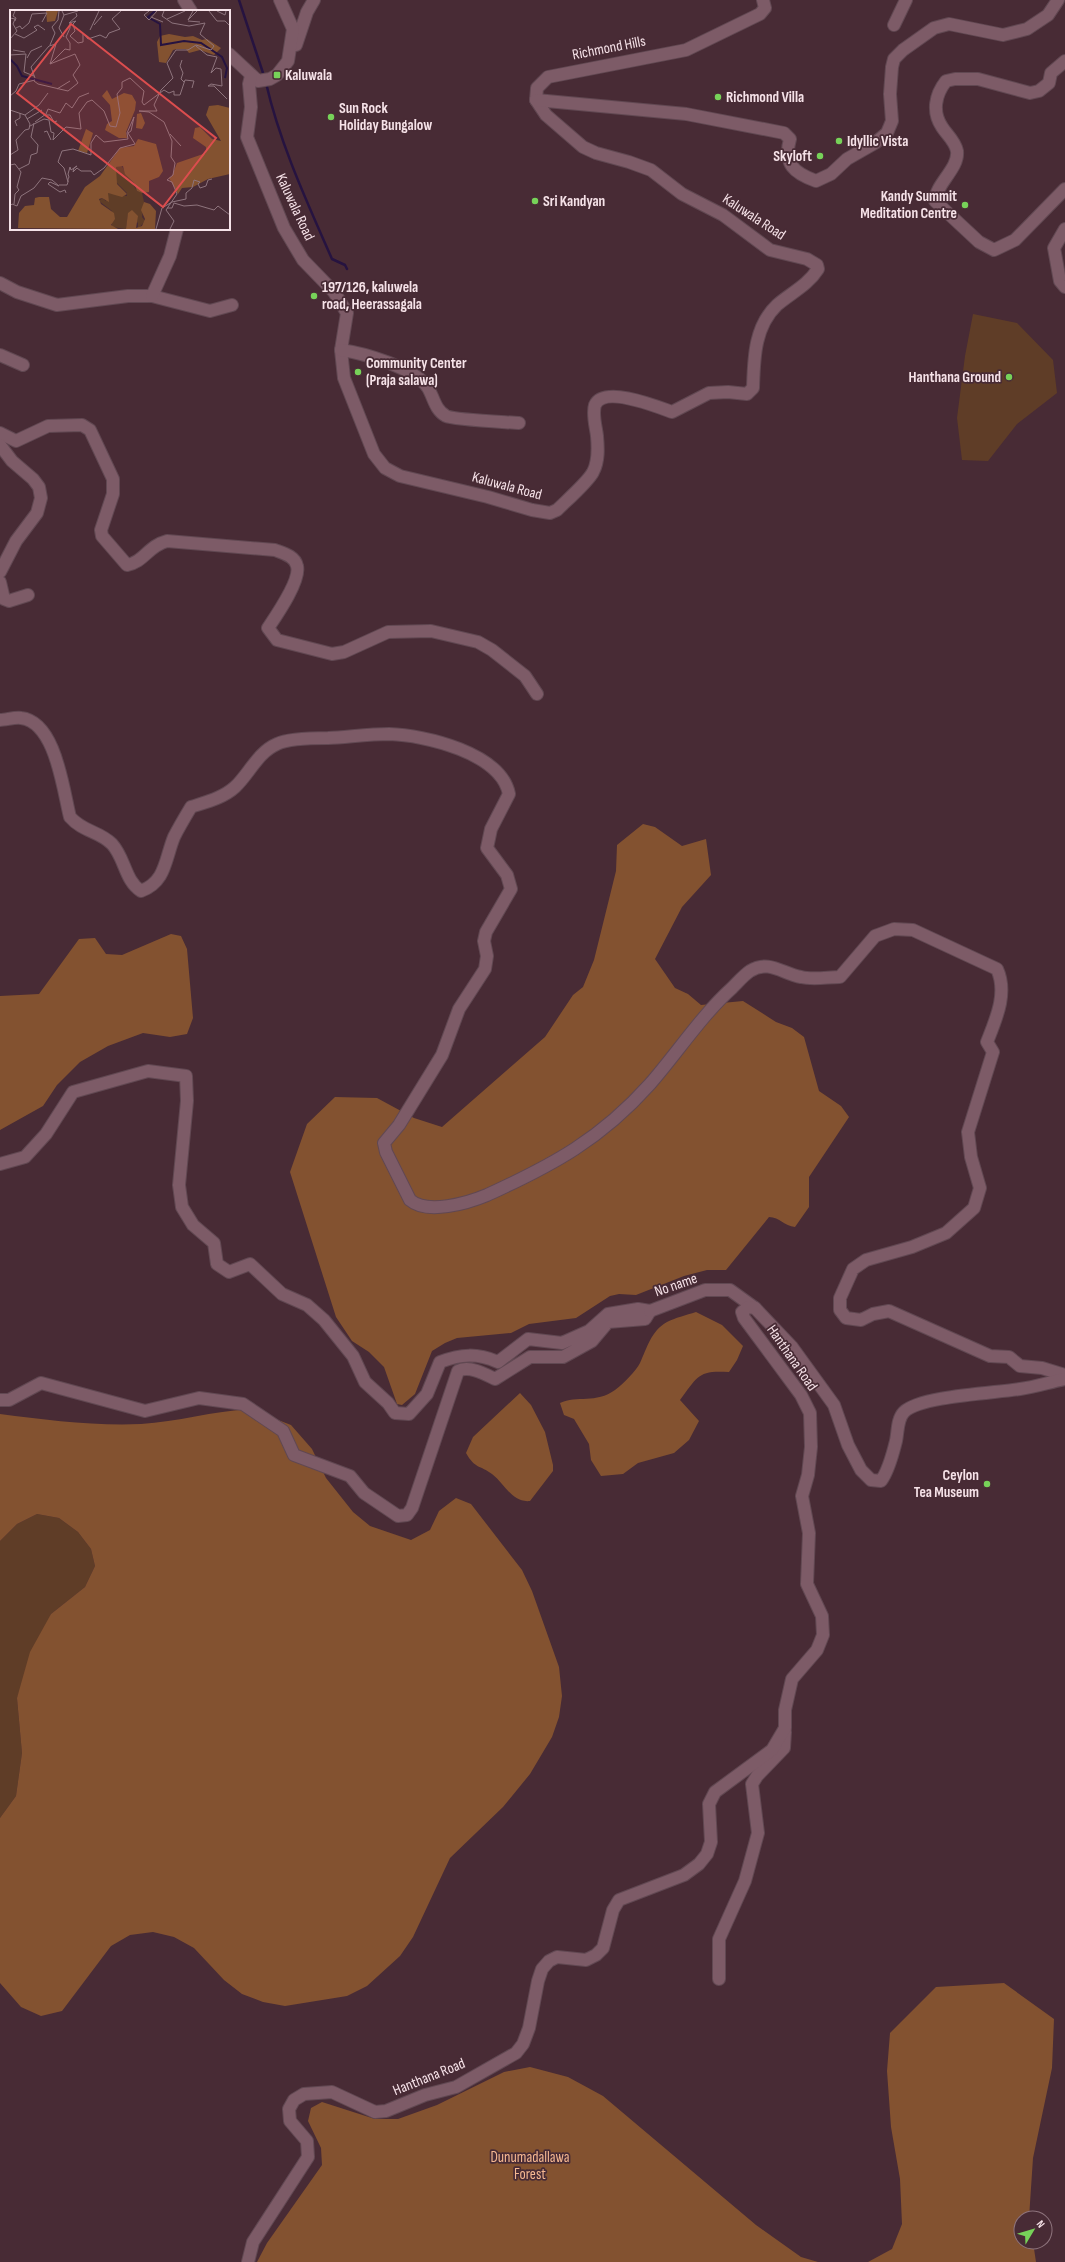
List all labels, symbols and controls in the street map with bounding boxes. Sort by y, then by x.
inset map [10,10,230,230]
street label: Richmond Hills [571,32,647,64]
place label: Kaluwala [285,66,332,85]
marker: Kaluwala [272,70,282,80]
place label: Richmond Villa [726,88,804,107]
marker: Richmond Villa [713,92,723,102]
place label: Sun Rock Holiday Bungalow [339,99,432,135]
marker: Sun Rock Holiday Bungalow [326,112,336,122]
place label: Idyllic Vista [847,132,908,151]
marker: Idyllic Vista [834,136,844,146]
place label: Skyloft [773,147,812,166]
marker: Skyloft [815,151,825,161]
street label: Kaluwala Road [271,171,319,243]
place label: Kandy Summit Meditation Centre [860,187,957,223]
street label: Kaluwala Road [719,190,789,244]
place label: Sri Kandyan [543,192,605,211]
marker: Sri Kandyan [530,196,540,206]
marker: Kandy Summit Meditation Centre [960,200,970,210]
place label: 197/126, kaluwela road, Heerassagala [322,278,422,314]
marker: 197/126, kaluwela road, Heerassagala [309,291,319,301]
place label: Community Center (Praja salawa) [366,354,467,390]
marker: Community Center (Praja salawa) [353,367,363,377]
place label: Hanthana Ground [909,368,1001,387]
marker: Hanthana Ground [1004,372,1014,382]
street label: Kaluwala Road [470,468,544,504]
street label: No name [652,1269,700,1301]
street label: Hanthana Road [762,1321,822,1395]
place label: Ceylon Tea Museum [914,1466,979,1502]
marker: Ceylon Tea Museum [982,1479,992,1489]
street label: Hanthana Road [390,2054,468,2100]
park label: Dunumadallawa Forest [490,2148,570,2184]
north arrow [1013,2210,1053,2250]
text: N [1034,2218,1047,2231]

